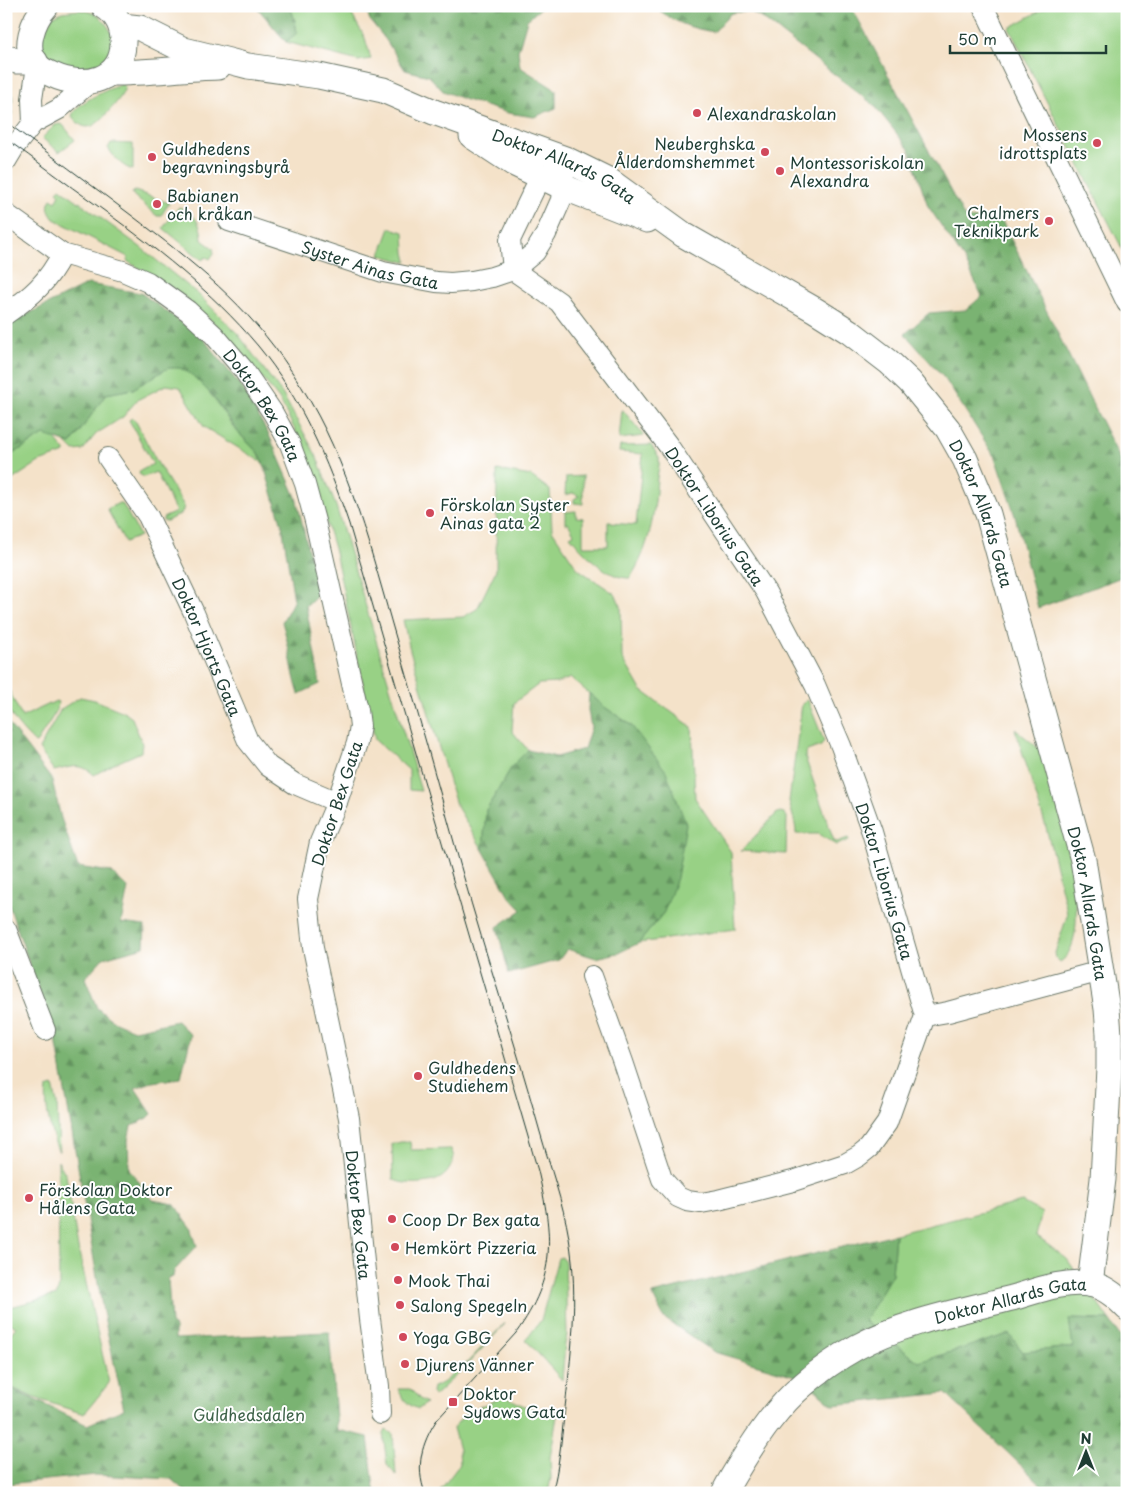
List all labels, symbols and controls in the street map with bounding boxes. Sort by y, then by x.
scale bar [950,22,1107,54]
text: 50 m [958,27,997,50]
place label: Alexandraskolan [707,101,837,125]
marker: Alexandraskolan [691,107,703,119]
street label: Doktor Allards Gata [489,122,641,209]
place label: Mossens idrottsplats [999,122,1087,164]
place label: Neuberghska Ålderdomshemmet [614,131,755,173]
place label: Guldhedens begravningsbyrå [162,136,290,178]
marker: Mossens idrottsplats [1091,137,1103,149]
marker: Neuberghska Ålderdomshemmet [759,146,771,158]
place label: Montessoriskolan Alexandra [790,150,924,192]
marker: Guldhedens begravningsbyrå [146,151,158,163]
marker: Montessoriskolan Alexandra [774,165,786,177]
place label: Babianen och kråkan [167,183,253,225]
marker: Babianen och kråkan [151,198,163,210]
place label: Chalmers Teknikpark [954,200,1039,242]
marker: Chalmers Teknikpark [1043,215,1055,227]
street label: Syster Ainas Gata [299,234,441,294]
street label: Doktor Bex Gata [218,343,307,465]
street label: Doktor Allards Gata [944,434,1020,590]
street label: Doktor Liborius Gata [660,441,770,590]
place label: Förskolan Syster Ainas gata 2 [440,492,570,534]
marker: Förskolan Syster Ainas gata 2 [424,507,436,519]
street label: Doktor Hjorts Gata [167,573,248,720]
street label: Doktor Bex Gata [304,737,368,869]
street label: Doktor Liborius Gata [850,799,920,962]
street label: Doktor Allards Gata [1062,823,1114,982]
place label: Guldhedens Studiehem [428,1055,516,1097]
marker: Guldhedens Studiehem [412,1070,424,1082]
street label: Doktor Bex Gata [340,1149,378,1281]
place label: Förskolan Doktor Hålens Gata [39,1177,173,1219]
marker: Förskolan Doktor Hålens Gata [23,1192,35,1204]
place label: Coop Dr Bex gata [402,1207,540,1231]
marker: Coop Dr Bex gata [386,1213,398,1225]
place label: Hemkört Pizzeria [405,1235,536,1259]
marker: Hemkört Pizzeria [389,1241,401,1253]
place label: Mook Thai [408,1268,490,1292]
street label: Doktor Allards Gata [931,1271,1088,1329]
marker: Mook Thai [392,1274,404,1286]
place label: Salong Spegeln [410,1293,527,1317]
marker: Salong Spegeln [394,1299,406,1311]
place label: Yoga GBG [413,1325,491,1349]
marker: Yoga GBG [397,1331,409,1343]
place label: Djurens Vänner [415,1352,535,1376]
marker: Djurens Vänner [399,1358,411,1370]
place label: Doktor Sydows Gata [463,1381,566,1423]
marker: Doktor Sydows Gata [447,1396,459,1408]
park label: Guldhedsdalen [193,1402,305,1426]
north arrow [1060,1426,1110,1476]
text: N [1080,1428,1092,1449]

